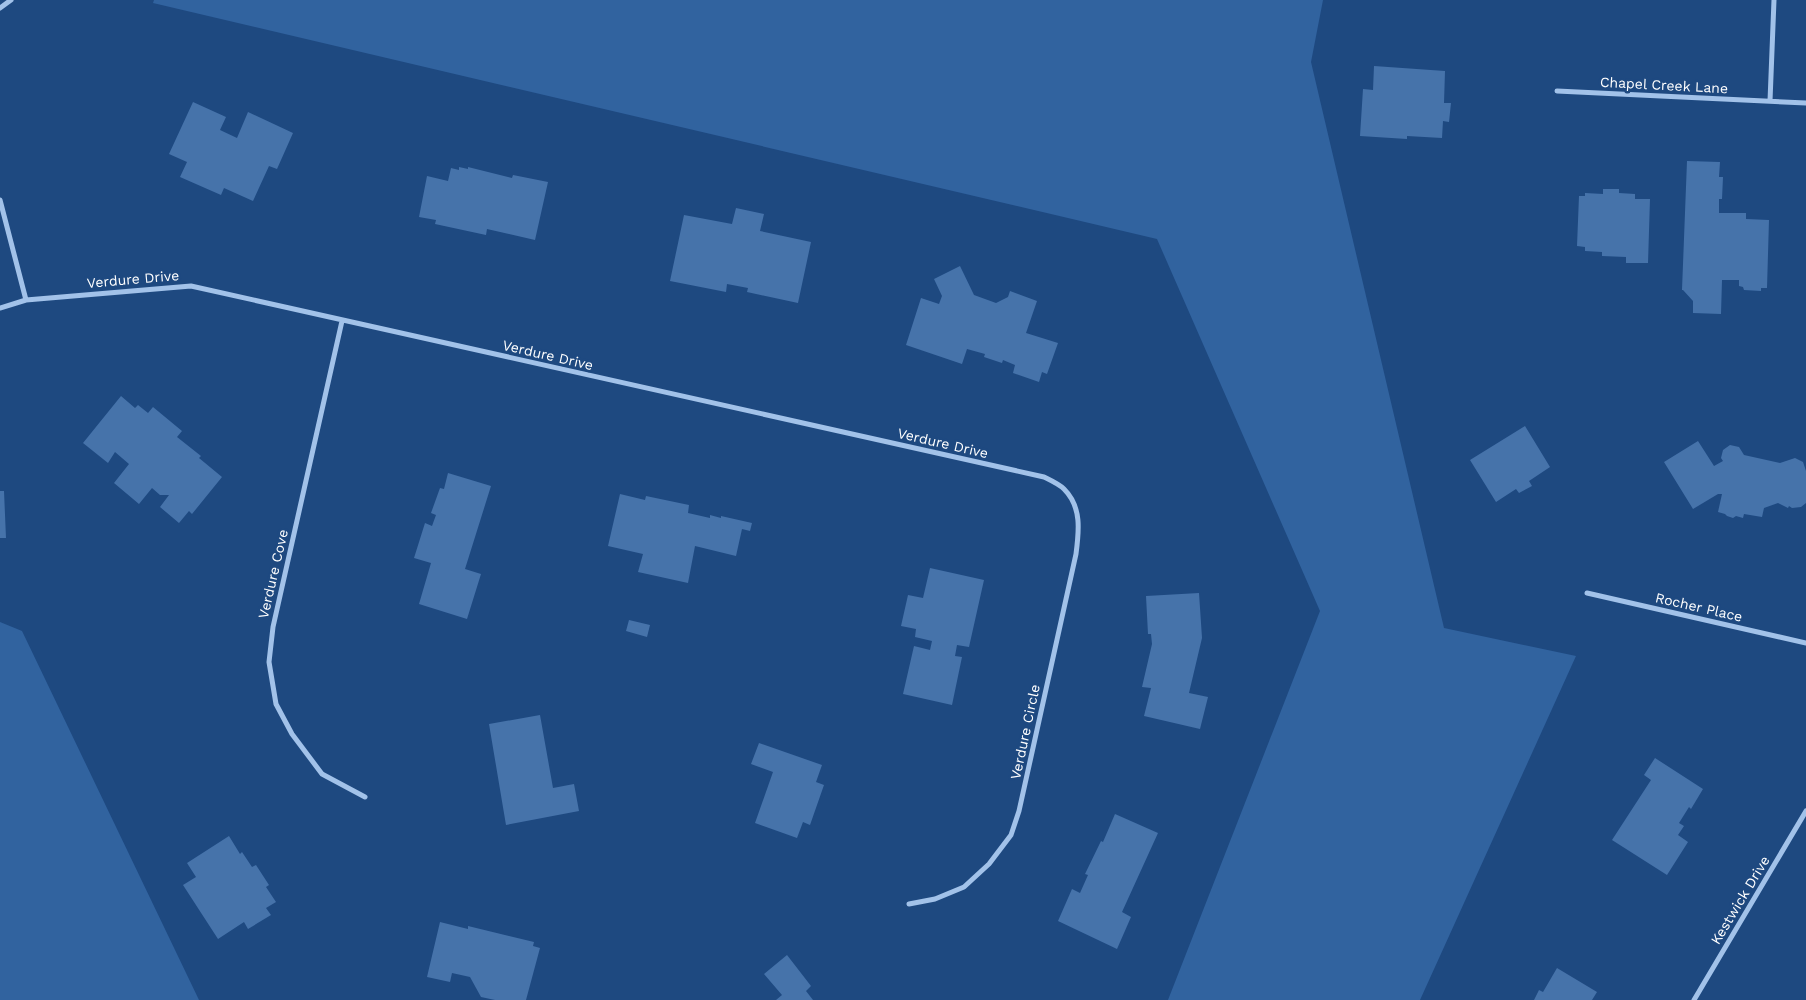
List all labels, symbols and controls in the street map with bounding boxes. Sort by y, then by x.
street label: Chapel Creek Lane [1600,74,1728,96]
street label: Verdure Drive [86,267,180,291]
street label: Verdure Drive [501,337,595,373]
street label: Verdure Drive [896,425,990,461]
street label: Verdure Cove [255,528,291,620]
street label: Rocher Place [1654,589,1744,625]
street label: Verdure Circle [1007,683,1043,781]
street label: Kestwick Drive [1707,853,1773,947]

